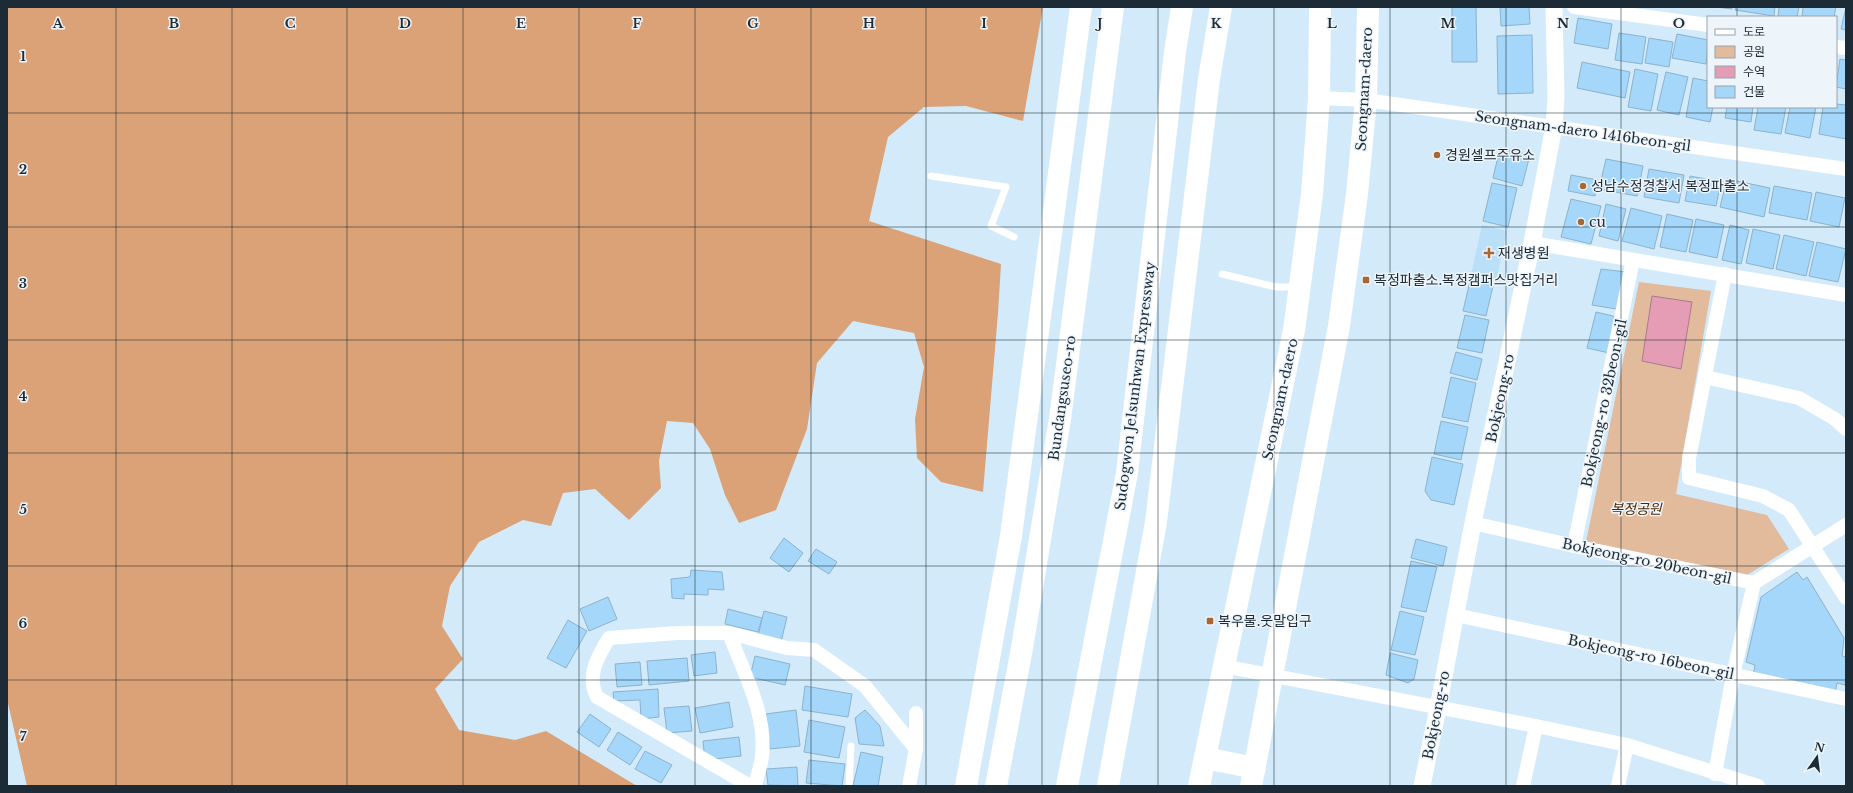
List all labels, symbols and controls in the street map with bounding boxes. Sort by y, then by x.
text: A [52,15,64,32]
text: B [169,15,179,32]
text: C [285,15,296,32]
text: D [399,15,411,32]
text: E [516,15,526,32]
text: F [633,15,642,32]
text: G [747,15,759,32]
text: H [863,15,875,32]
text: I [981,15,987,32]
text: J [1094,15,1103,32]
text: K [1211,15,1222,32]
text: L [1327,15,1337,32]
text: M [1441,15,1456,32]
text: N [1557,15,1569,32]
text: O [1673,15,1685,32]
legend [1707,16,1837,108]
text: 도로 [1743,24,1765,39]
street label: Seongnam-daero [1352,27,1376,151]
text: 공원 [1743,44,1765,59]
text: 1 [20,48,26,65]
text: 수역 [1743,64,1765,79]
text: 건물 [1743,84,1765,99]
street label: Seongnam-daero 1416beon-gil [1474,107,1693,155]
place label: 경원셀프주유소 [1445,146,1535,164]
marker: 경원셀프주유소 [1432,150,1442,160]
text: 2 [19,161,27,178]
place label: 성남수정경찰서 복정파출소 [1591,177,1750,195]
marker: 성남수정경찰서 복정파출소 [1578,181,1588,191]
place label: cu [1589,213,1607,231]
marker: cu [1576,217,1586,227]
place label: 재생병원 [1498,244,1550,262]
marker: 재생병원 [1483,247,1495,259]
street label: Sudogwon Je1sunhwan Expressway [1111,260,1159,512]
place label: 복정파출소.복정캠퍼스맛집거리 [1374,271,1558,289]
text: 3 [19,275,27,292]
marker: 복정파출소.복정캠퍼스맛집거리 [1361,275,1371,285]
street label: Bokjeong-ro 32beon-gil [1577,317,1631,489]
street label: Bundangsuseo-ro [1044,334,1080,462]
street label: Seongnam-daero [1258,336,1302,462]
street label: Bokjeong-ro [1482,352,1518,444]
text: 4 [19,388,28,405]
park label: 복정공원 [1610,500,1663,518]
text: 5 [19,501,27,518]
street label: Bokjeong-ro 20beon-gil [1561,534,1734,588]
place label: 복우물.웃말입구 [1218,612,1312,630]
text: 6 [19,615,28,632]
marker: 복우물.웃말입구 [1205,616,1215,626]
street label: Bokjeong-ro 16beon-gil [1566,631,1736,684]
street label: Bokjeong-ro [1419,669,1453,761]
text: 7 [20,728,27,745]
north arrow [1797,737,1837,777]
text: N [1813,739,1827,755]

